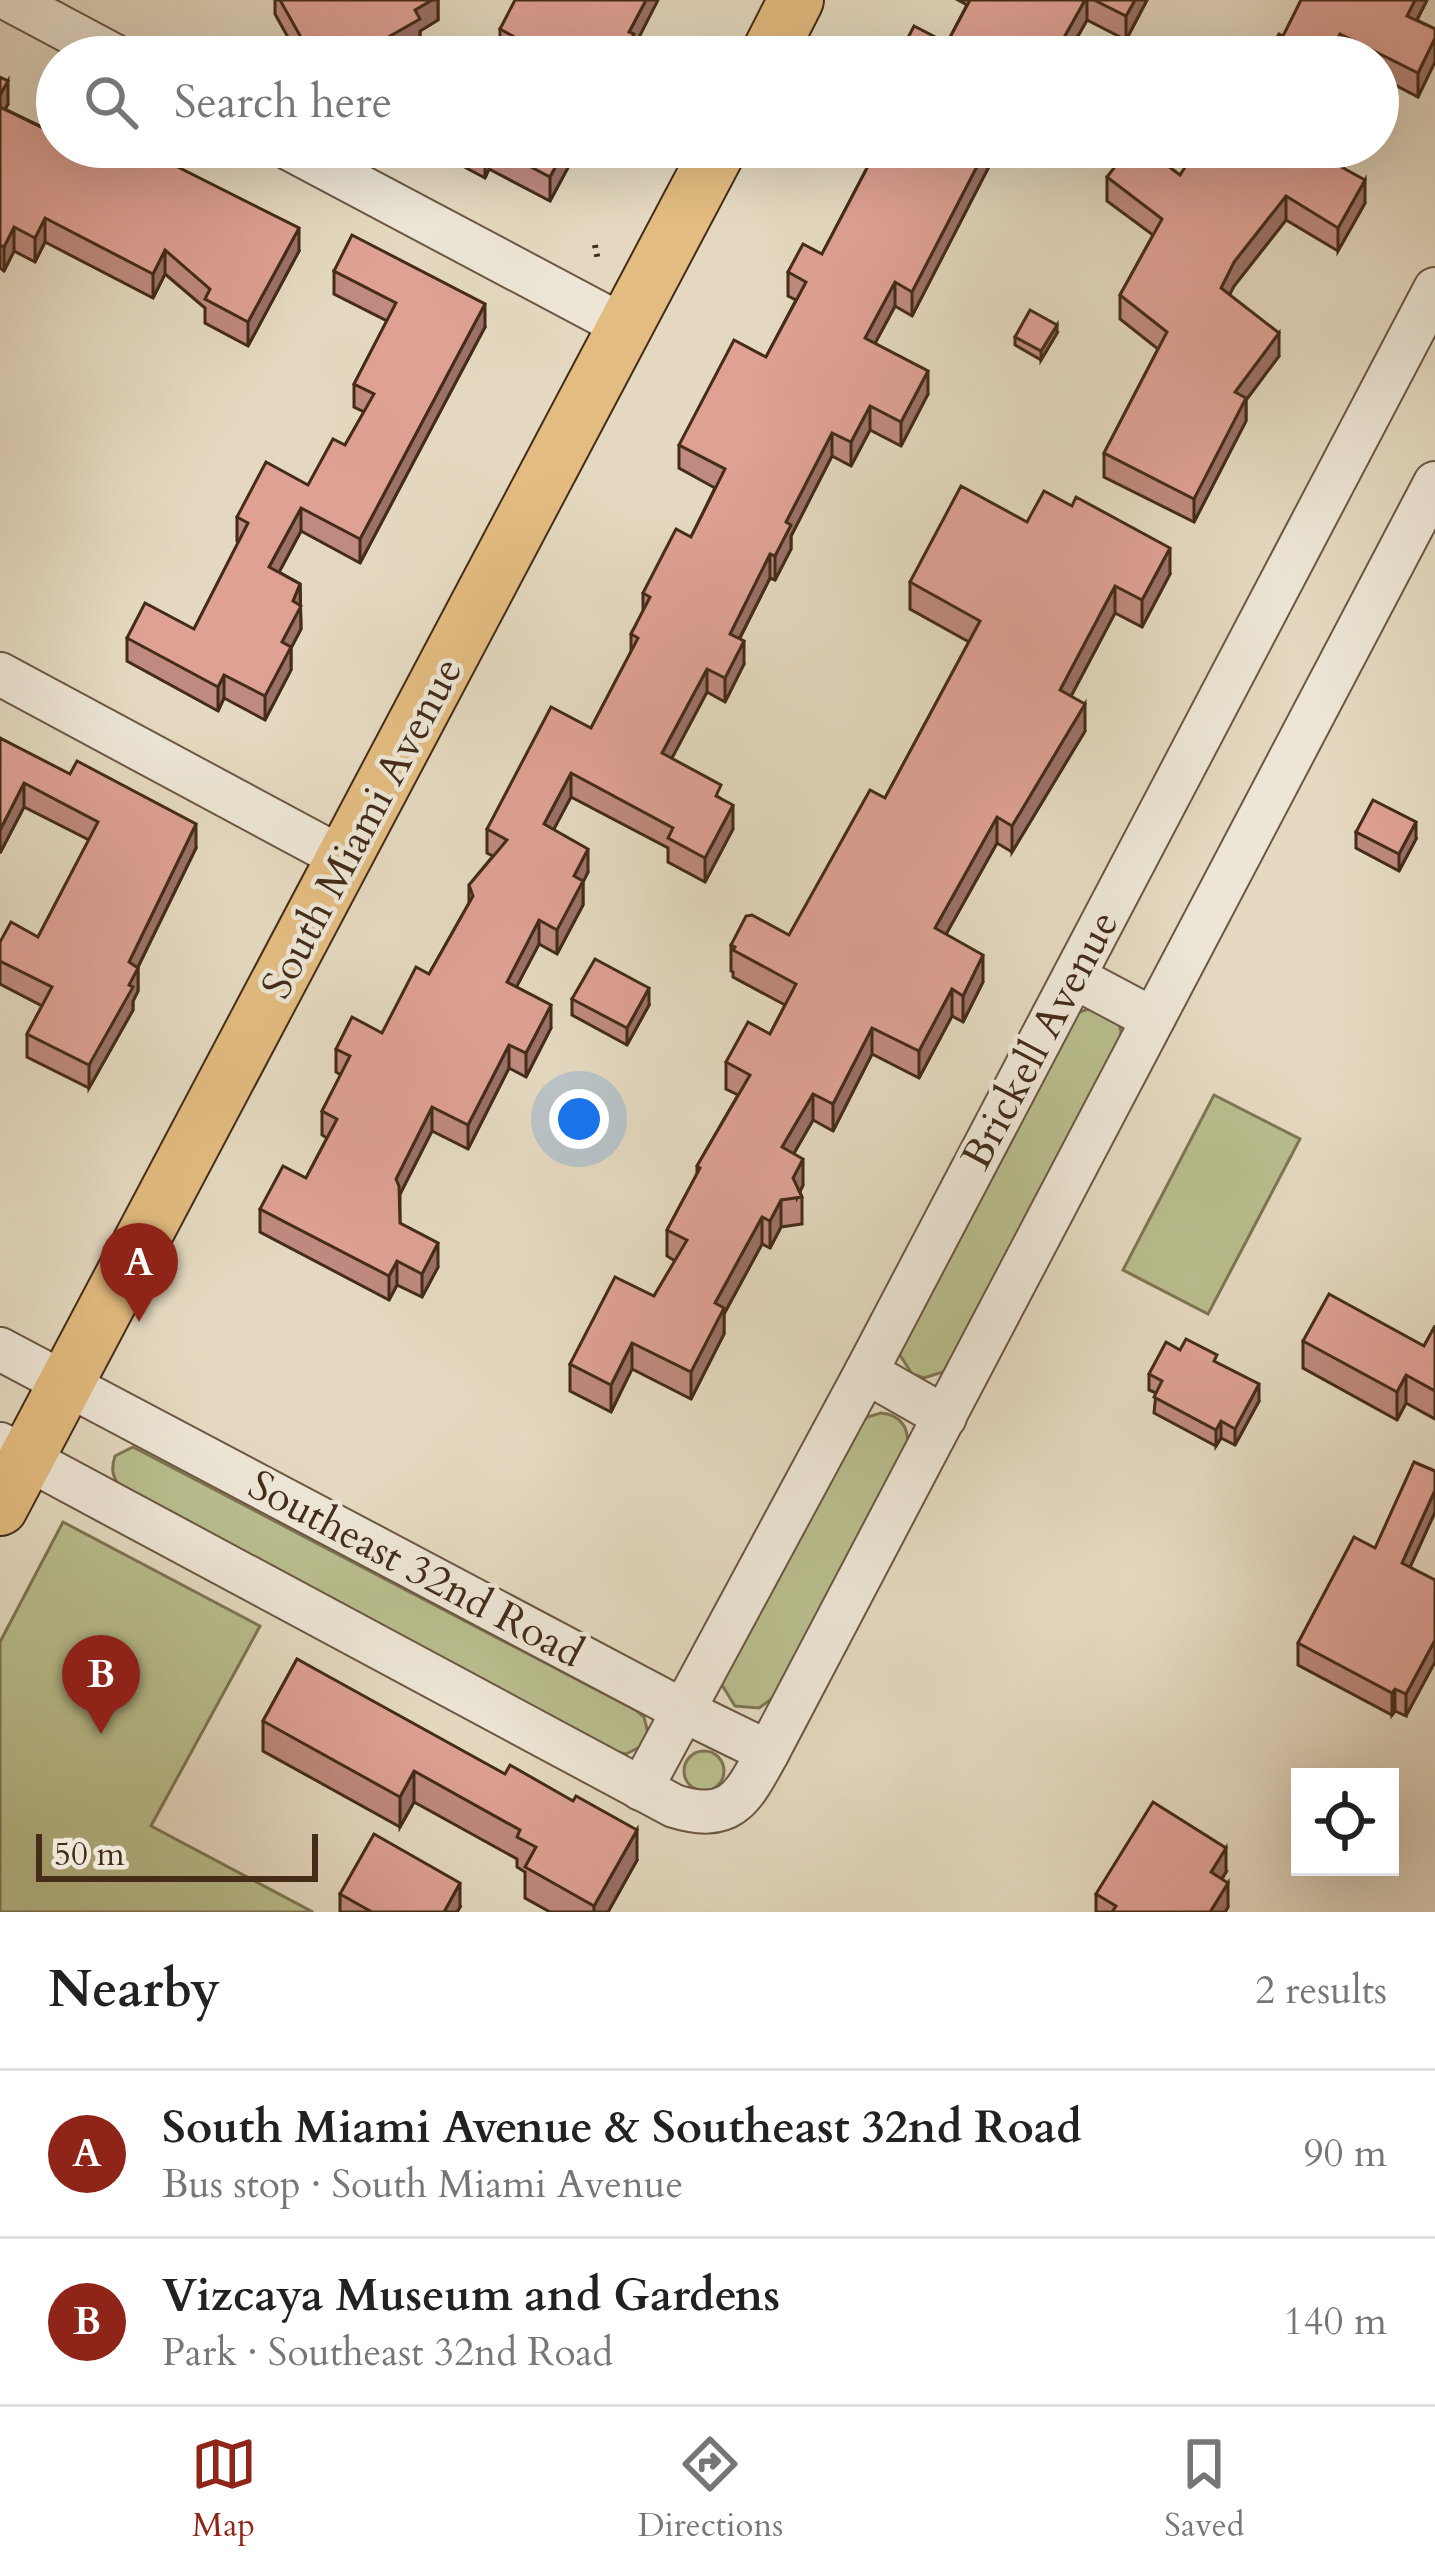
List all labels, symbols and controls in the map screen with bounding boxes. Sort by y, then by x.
search box [36,36,1399,168]
icon: search [78,69,144,135]
text: Search here [174,72,392,133]
street label: South Miami Avenue [248,647,476,1009]
street label: Brickell Avenue [948,901,1132,1179]
your location [549,1089,609,1149]
pin: A [100,1223,178,1322]
street label: Southeast 32nd Road [238,1457,594,1681]
pin: B [62,1635,140,1734]
map controls [1291,1768,1399,1876]
button: locate [1291,1768,1399,1876]
scale bar [36,1828,318,1881]
text: 50 m [54,1832,125,1877]
text: Nearby [48,1955,220,2025]
text: 2 results [1255,1964,1387,2017]
text: South Miami Avenue & Southeast 32nd Road [162,2097,1082,2158]
text: A [72,2127,102,2180]
text: 90 m [1304,2127,1387,2180]
text: Bus stop · South Miami Avenue [162,2158,683,2211]
text: Vizcaya Museum and Gardens [162,2265,780,2326]
text: B [73,2295,101,2348]
text: 140 m [1284,2295,1387,2348]
text: Park · Southeast 32nd Road [162,2326,613,2379]
tab: Map [191,2431,257,2548]
tab: Directions [638,2431,783,2548]
tab: Saved [1164,2431,1244,2548]

